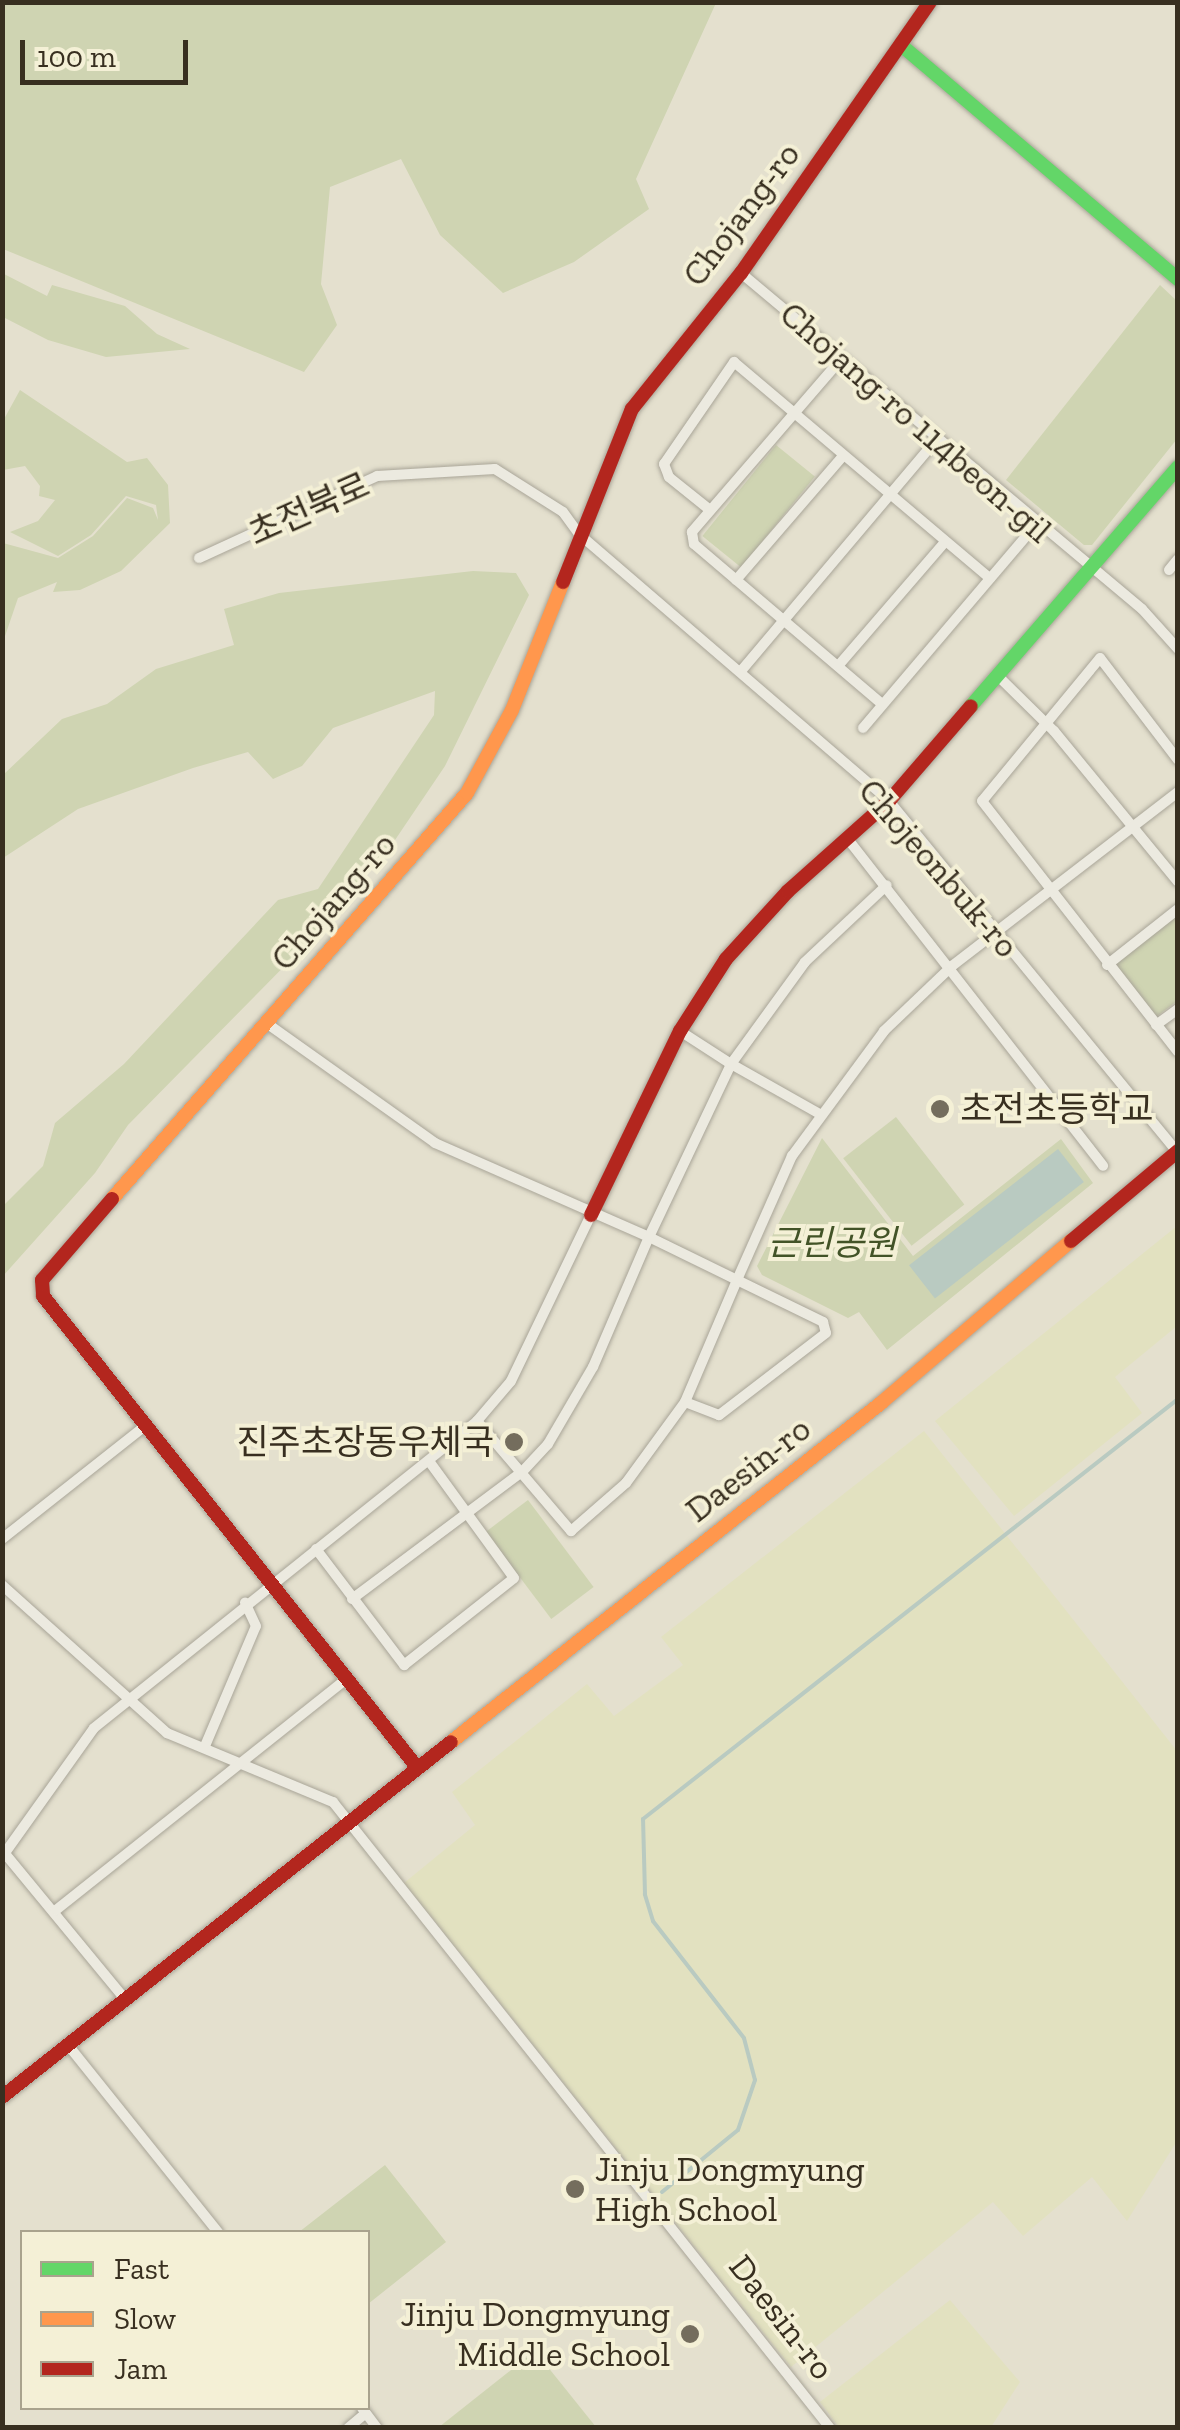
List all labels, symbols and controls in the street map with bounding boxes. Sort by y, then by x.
scale bar [25,20,192,82]
text: 100 m [37,39,116,75]
street label: Chojang-ro [673,134,809,294]
street label: Chojang-ro 114beon-gil [772,293,1060,551]
street label: 초전북로 [242,464,376,554]
street label: Chojeonbuk-ro [850,770,1028,966]
street label: Chojang-ro [262,824,404,978]
place label: 초전초등학교 [960,1088,1153,1130]
marker: 초전초등학교 [929,1098,951,1120]
park label: 근린공원 [768,1222,896,1264]
street label: Daesin-ro [677,1407,819,1531]
place label: 진주초장동우체국 [236,1421,494,1463]
marker: 진주초장동우체국 [503,1431,525,1453]
place label: Jinju Dongmyung High School [595,2148,865,2230]
marker: Jinju Dongmyung High School [564,2178,586,2200]
legend [20,2230,370,2410]
street label: Daesin-ro [720,2246,844,2388]
text: Fast [114,2251,169,2287]
place label: Jinju Dongmyung Middle School [400,2293,670,2375]
text: Slow [114,2301,176,2337]
marker: Jinju Dongmyung Middle School [679,2323,701,2345]
text: Jam [114,2351,167,2387]

